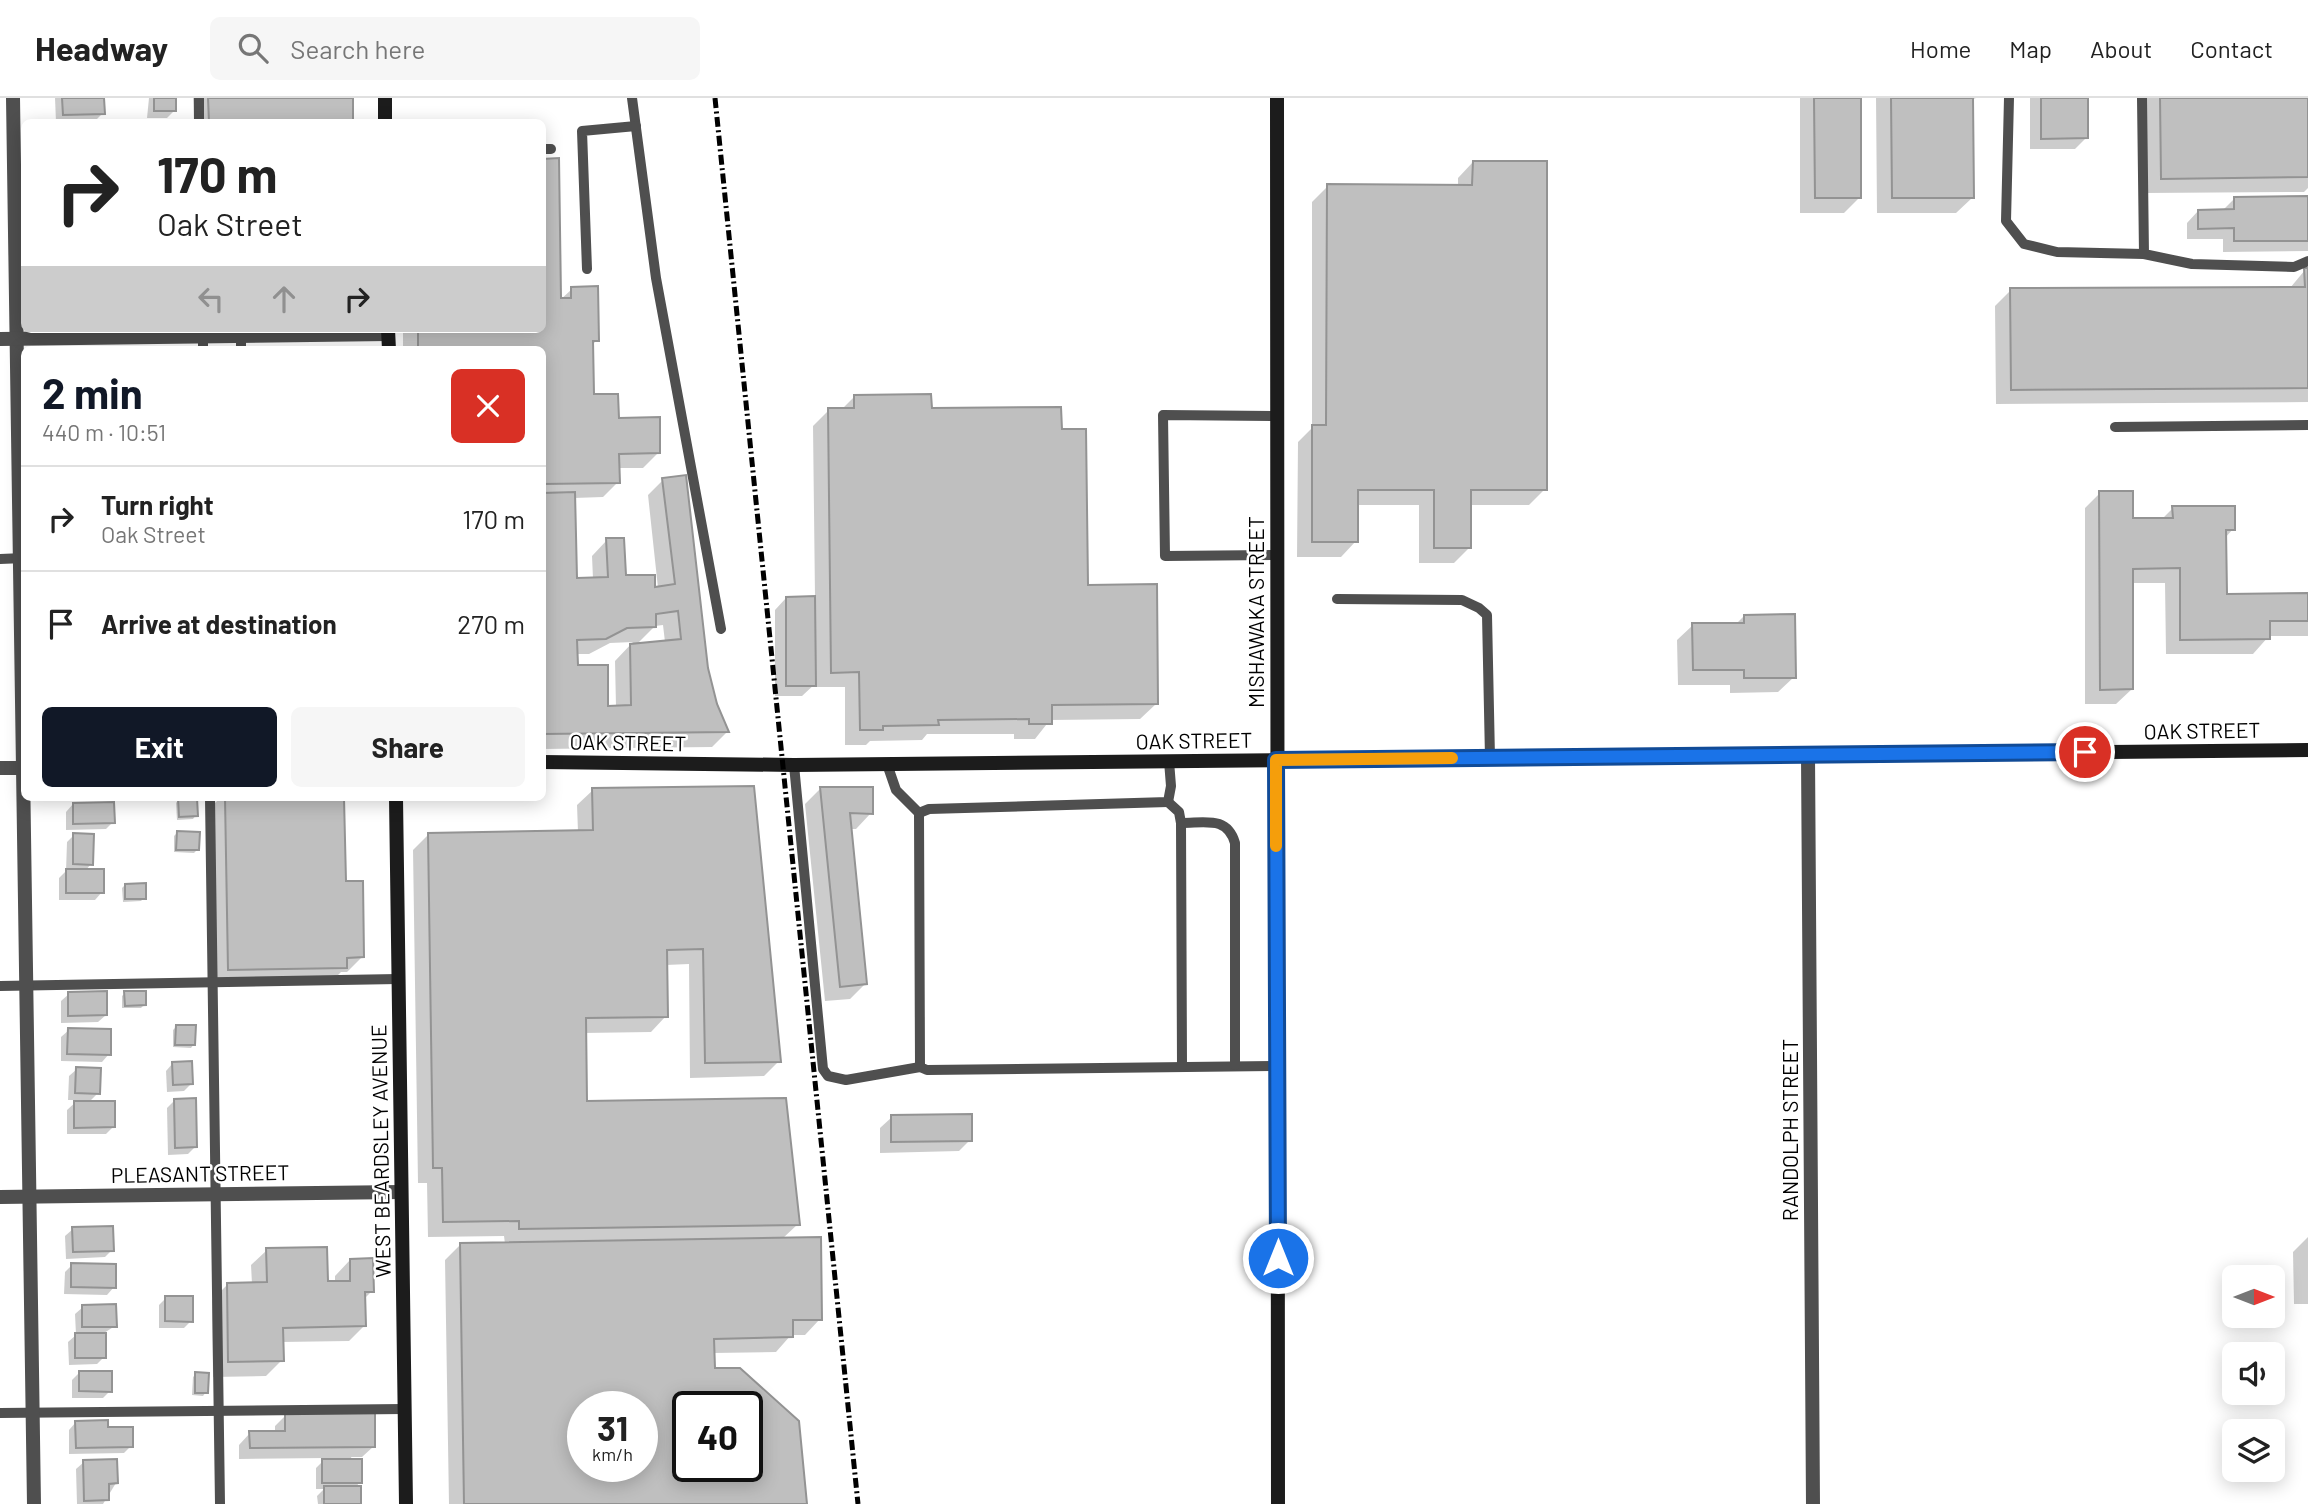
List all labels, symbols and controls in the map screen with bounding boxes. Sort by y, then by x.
search box [210,17,700,80]
text: Headway [35,28,168,68]
icon: search [234,29,272,67]
text: Search here [290,33,425,64]
text: Home [1910,34,1971,63]
text: Map [2009,34,2052,63]
text: About [2090,34,2152,63]
text: Contact [2190,34,2273,63]
text: 170 m [157,144,277,203]
icon: right [42,147,133,238]
text: Oak Street [157,204,303,242]
icon: left [192,280,230,318]
icon: ahead [265,280,303,318]
icon: right [338,280,376,318]
text: 2 min [42,367,143,417]
button: close [451,369,525,443]
text: 440 m · 10:51 [42,418,166,446]
text: Turn right [101,489,214,520]
icon: right [42,500,80,538]
text: 170 m [462,503,525,534]
street label: MISHAWAKA STREET [1243,516,1268,708]
text: Oak Street [101,520,206,548]
icon: arrive [42,605,80,643]
text: Arrive at destination [101,608,337,639]
text: 270 m [457,608,525,639]
button: Exit [42,707,277,787]
button: Share [291,707,525,787]
street label: OAK STREET [2143,716,2261,744]
pin [2055,722,2115,782]
street label: OAK STREET [1135,726,1253,754]
street label: OAK STREET [569,728,687,756]
icon: arrive [2066,733,2104,771]
street label: WEST BEARDSLEY AVENUE [365,1024,395,1278]
street label: RANDOLPH STREET [1777,1039,1802,1221]
street label: PLEASANT STREET [111,1159,289,1187]
position arrow [1241,1221,1315,1295]
north arrow [2222,1265,2286,1328]
map controls [2222,1265,2285,1482]
button: sound [2222,1342,2285,1405]
speed limit sign: 40 [672,1391,763,1482]
text: 31 [597,1406,628,1448]
button: layers [2222,1419,2285,1482]
text: km/h [592,1443,633,1465]

